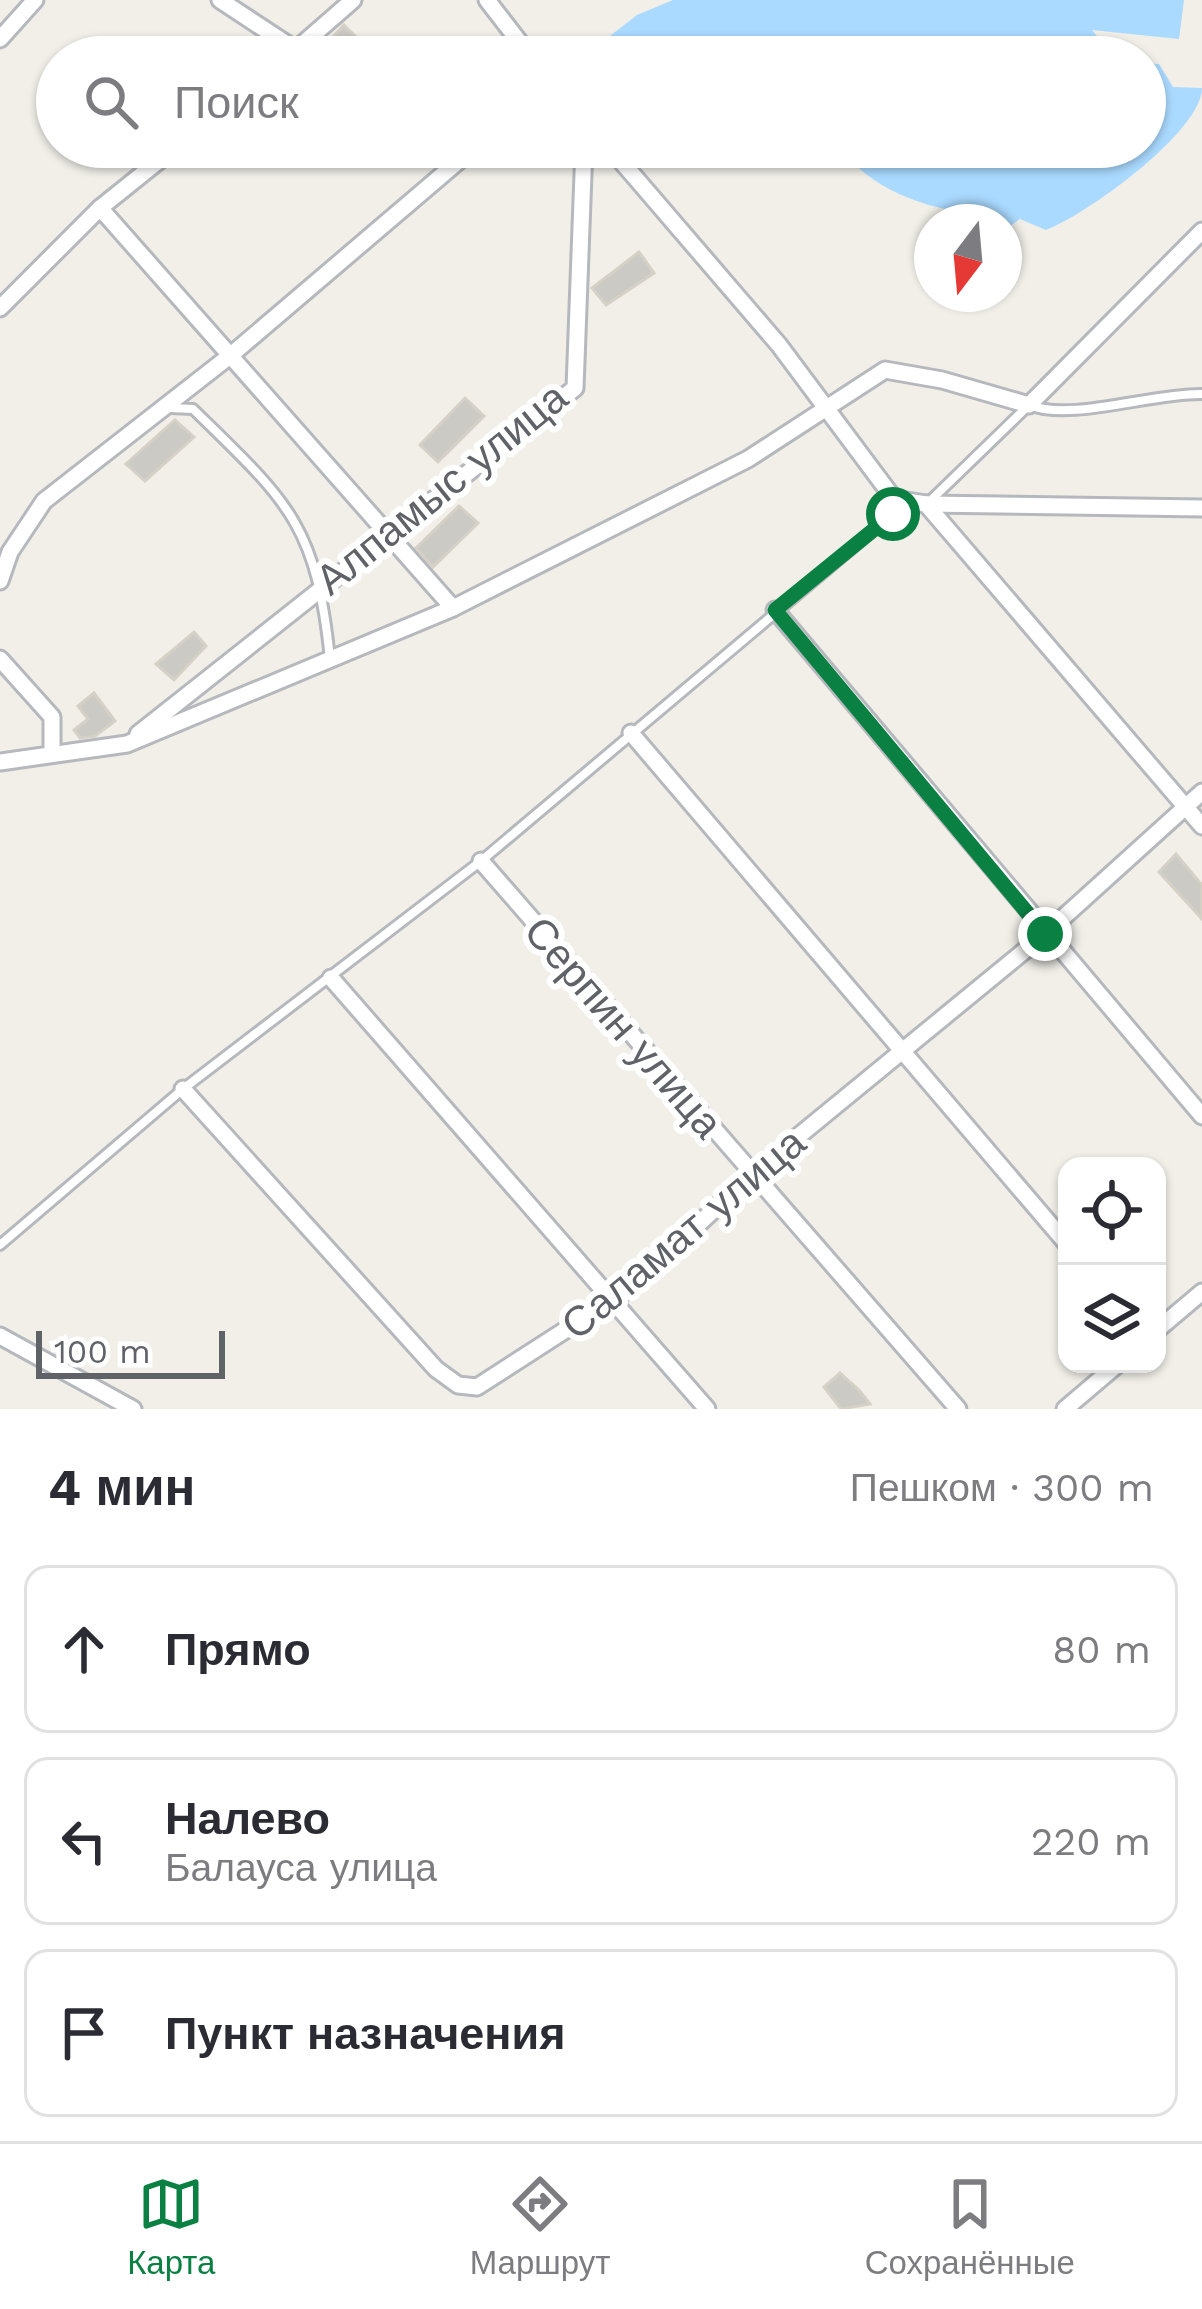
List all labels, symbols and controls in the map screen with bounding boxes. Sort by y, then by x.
search box [36,36,1166,168]
icon: search [78,69,144,135]
text: Поиск [174,76,299,129]
north arrow [914,204,1022,312]
street label: Алпамыс улица [306,372,577,604]
route start [866,487,920,541]
street label: Серпин улица [515,907,733,1148]
route end [1018,907,1072,961]
street label: Саламат улица [552,1117,815,1349]
map controls [1058,1157,1166,1373]
button: locate [1058,1157,1166,1265]
button: layers [1058,1265,1166,1373]
scale bar [36,1325,225,1378]
text: 100 m [54,1332,151,1371]
text: 4 мин [48,1458,195,1517]
text: Пешком · 300 m [850,1465,1154,1510]
icon: ahead [51,1616,117,1682]
text: Прямо [165,1623,311,1676]
text: 80 m [1052,1627,1151,1672]
text: Налево [165,1792,330,1845]
icon: left [51,1808,117,1874]
text: 220 m [1031,1819,1151,1864]
text: Балауса улица [165,1845,437,1890]
icon: arrive [51,2000,117,2066]
text: Пункт назначения [165,2007,565,2060]
tab: Карта [127,2171,215,2282]
tab: Маршрут [470,2171,610,2282]
tab: Сохранённые [865,2171,1075,2282]

